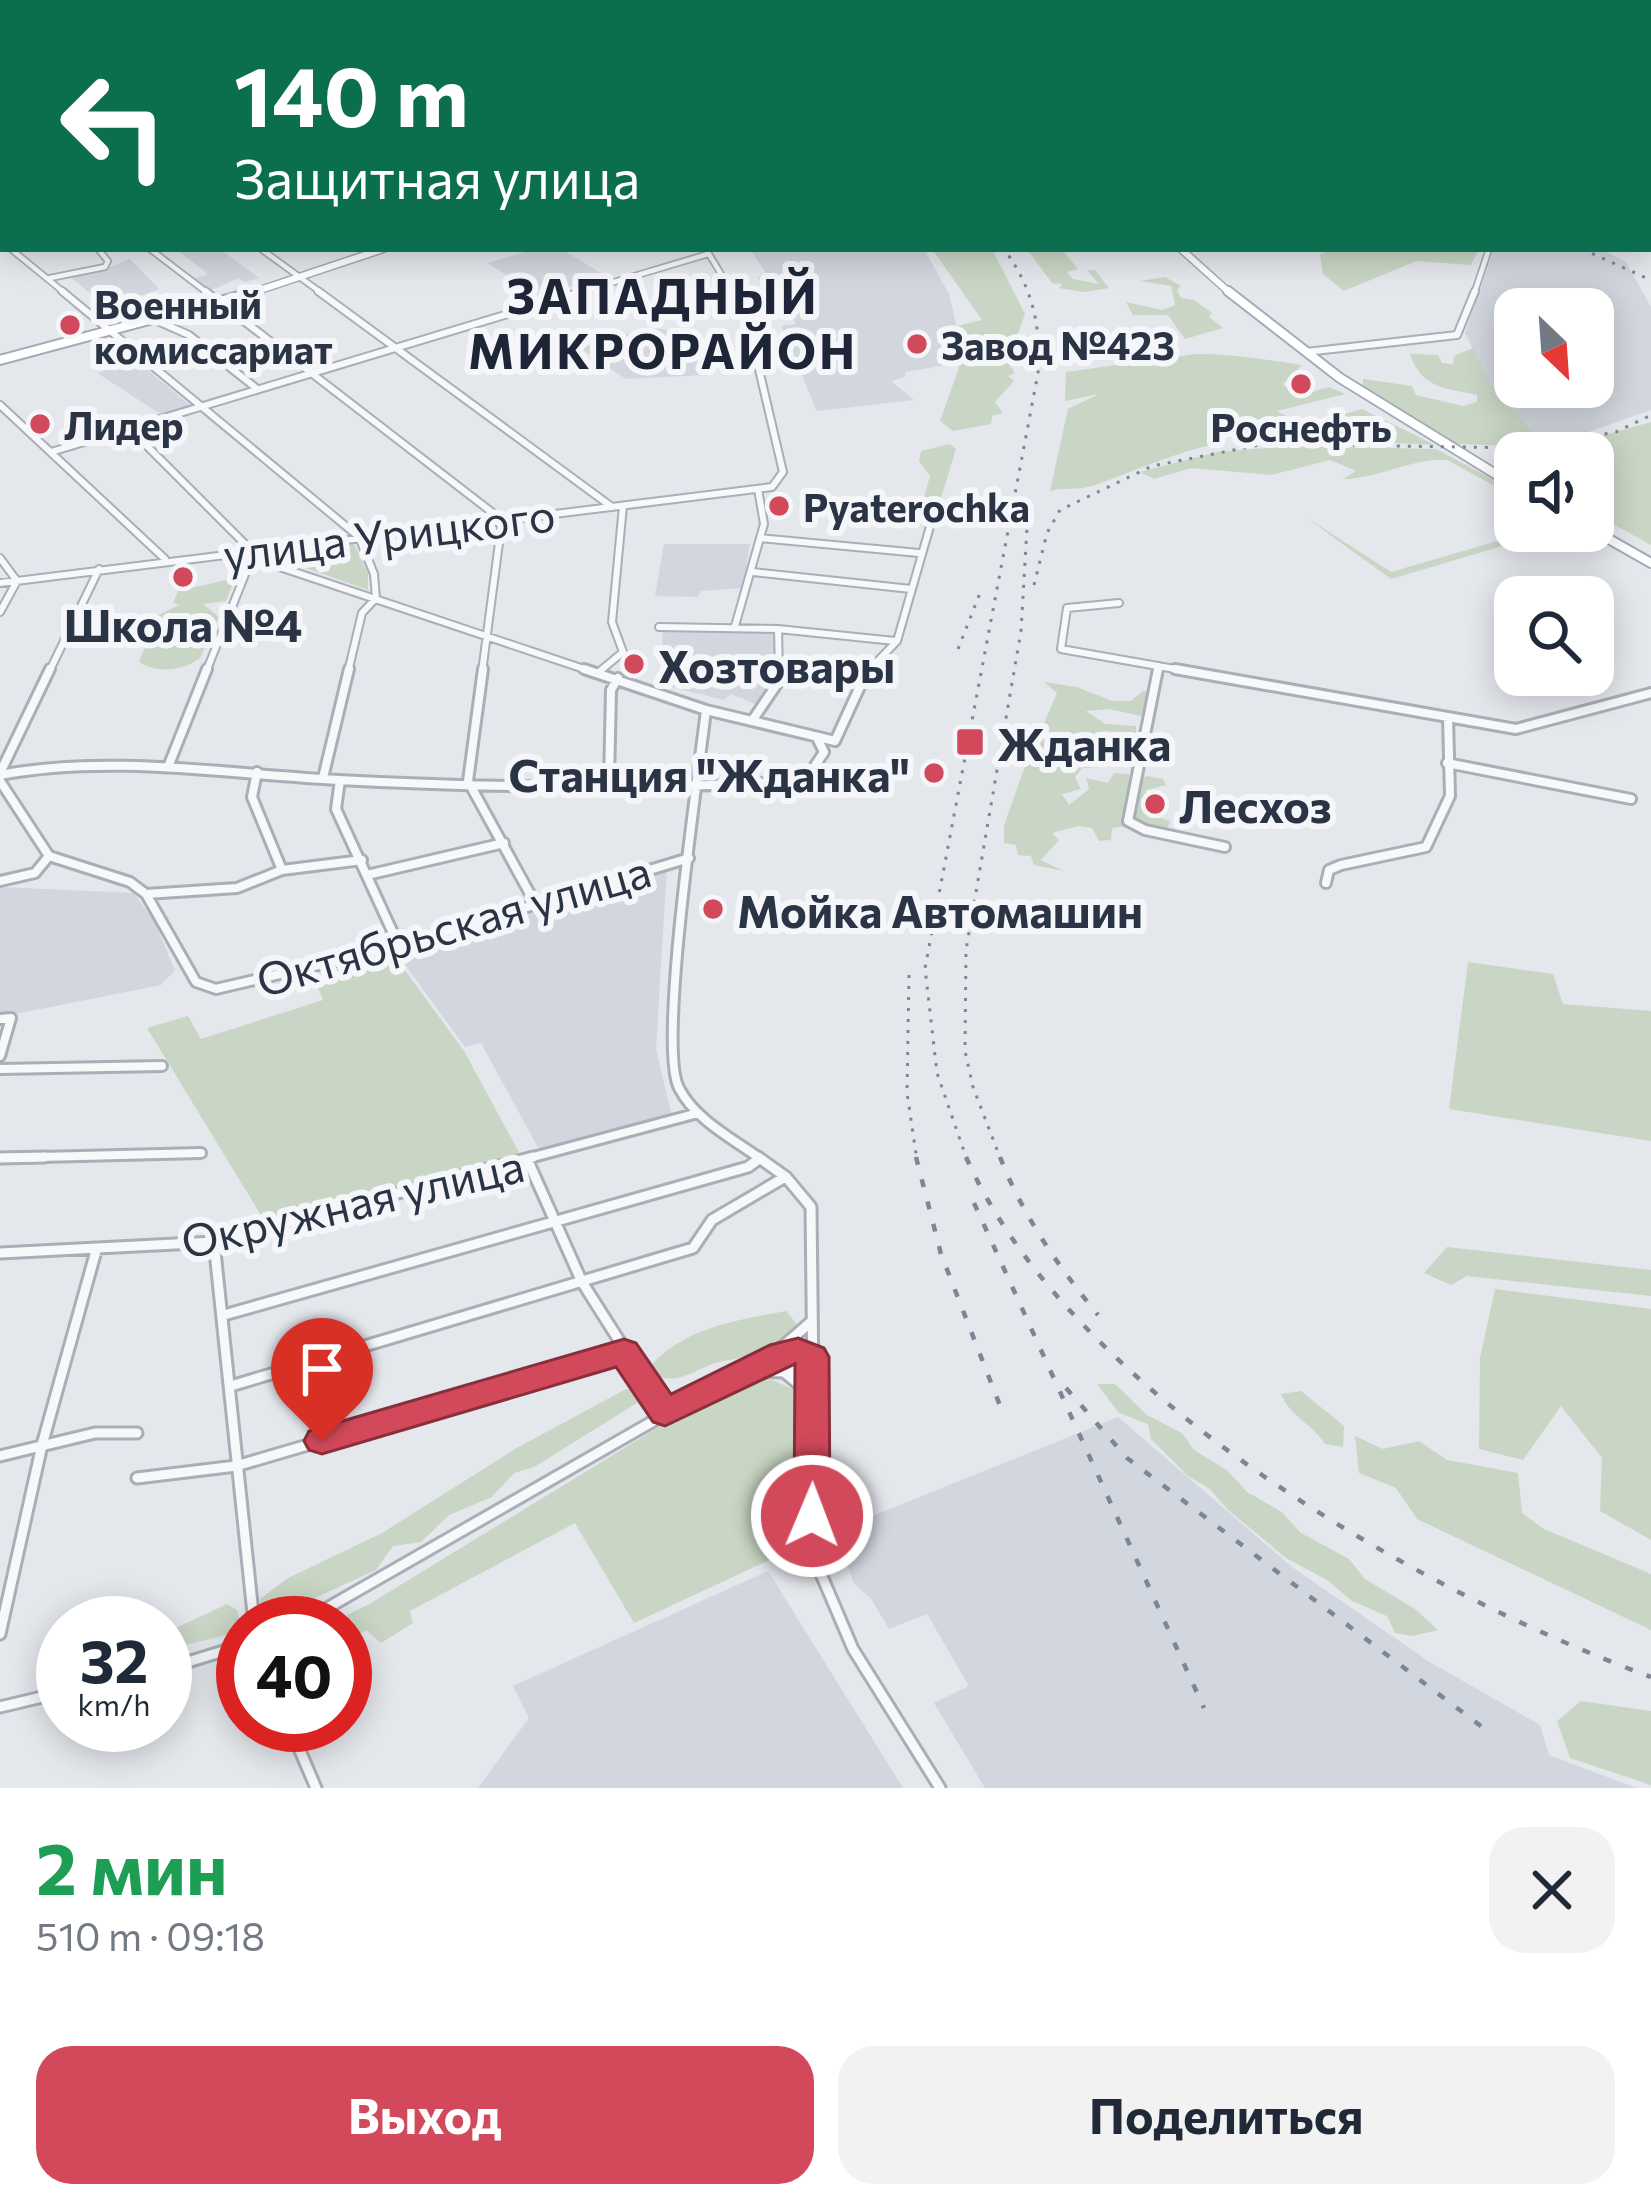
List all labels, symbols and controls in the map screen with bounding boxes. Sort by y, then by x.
text: 140 m [234,42,469,144]
icon: left [36,48,192,204]
text: Защитная улица [234,144,640,210]
district label: ЗАПАДНЫЙ МИКРОРАЙОН [468,265,858,379]
place label: Военный комиссариат [94,279,333,372]
north arrow [1494,288,1614,408]
map controls [1494,288,1614,696]
marker: Военный комиссариат [57,312,83,338]
place label: Завод №423 [941,320,1175,368]
marker: Завод №423 [904,331,930,357]
marker: Роснефть [1288,371,1314,397]
place label: Лидер [64,400,184,448]
place label: Роснефть [1210,402,1392,450]
marker: Лидер [27,411,53,437]
button: sound [1494,432,1614,552]
place label: Pyaterochka [803,482,1030,530]
street label: улица Урицкого [220,485,558,581]
marker: Pyaterochka [766,493,792,519]
marker: Школа №4 [170,564,196,590]
button: search [1494,576,1614,696]
place label: Школа №4 [64,596,302,651]
place label: Хозтовары [658,637,895,692]
marker: Хозтовары [621,651,647,677]
place label: Жданка [997,715,1171,770]
marker: Жданка [954,726,986,758]
place label: Станция "Жданка" [508,746,910,801]
marker: Станция "Жданка" [921,760,947,786]
place label: Лесхоз [1179,777,1332,832]
marker: Лесхоз [1142,791,1168,817]
street label: Октябрьская улица [250,841,656,1007]
place label: Мойка Автомашин [737,882,1143,937]
marker: Мойка Автомашин [700,896,726,922]
street label: Окружная улица [175,1136,529,1268]
pin [271,1318,373,1441]
icon: arrive [289,1336,355,1402]
position arrow [749,1453,875,1579]
speed limit sign: 40 [216,1596,372,1752]
text: 32 [80,1622,148,1695]
text: km/h [78,1685,150,1722]
text: 2 мин [36,1822,228,1910]
button: close [1489,1827,1615,1953]
text: 510 m · 09:18 [36,1911,265,1959]
button: Выход [36,2046,814,2184]
button: Поделиться [838,2046,1615,2184]

